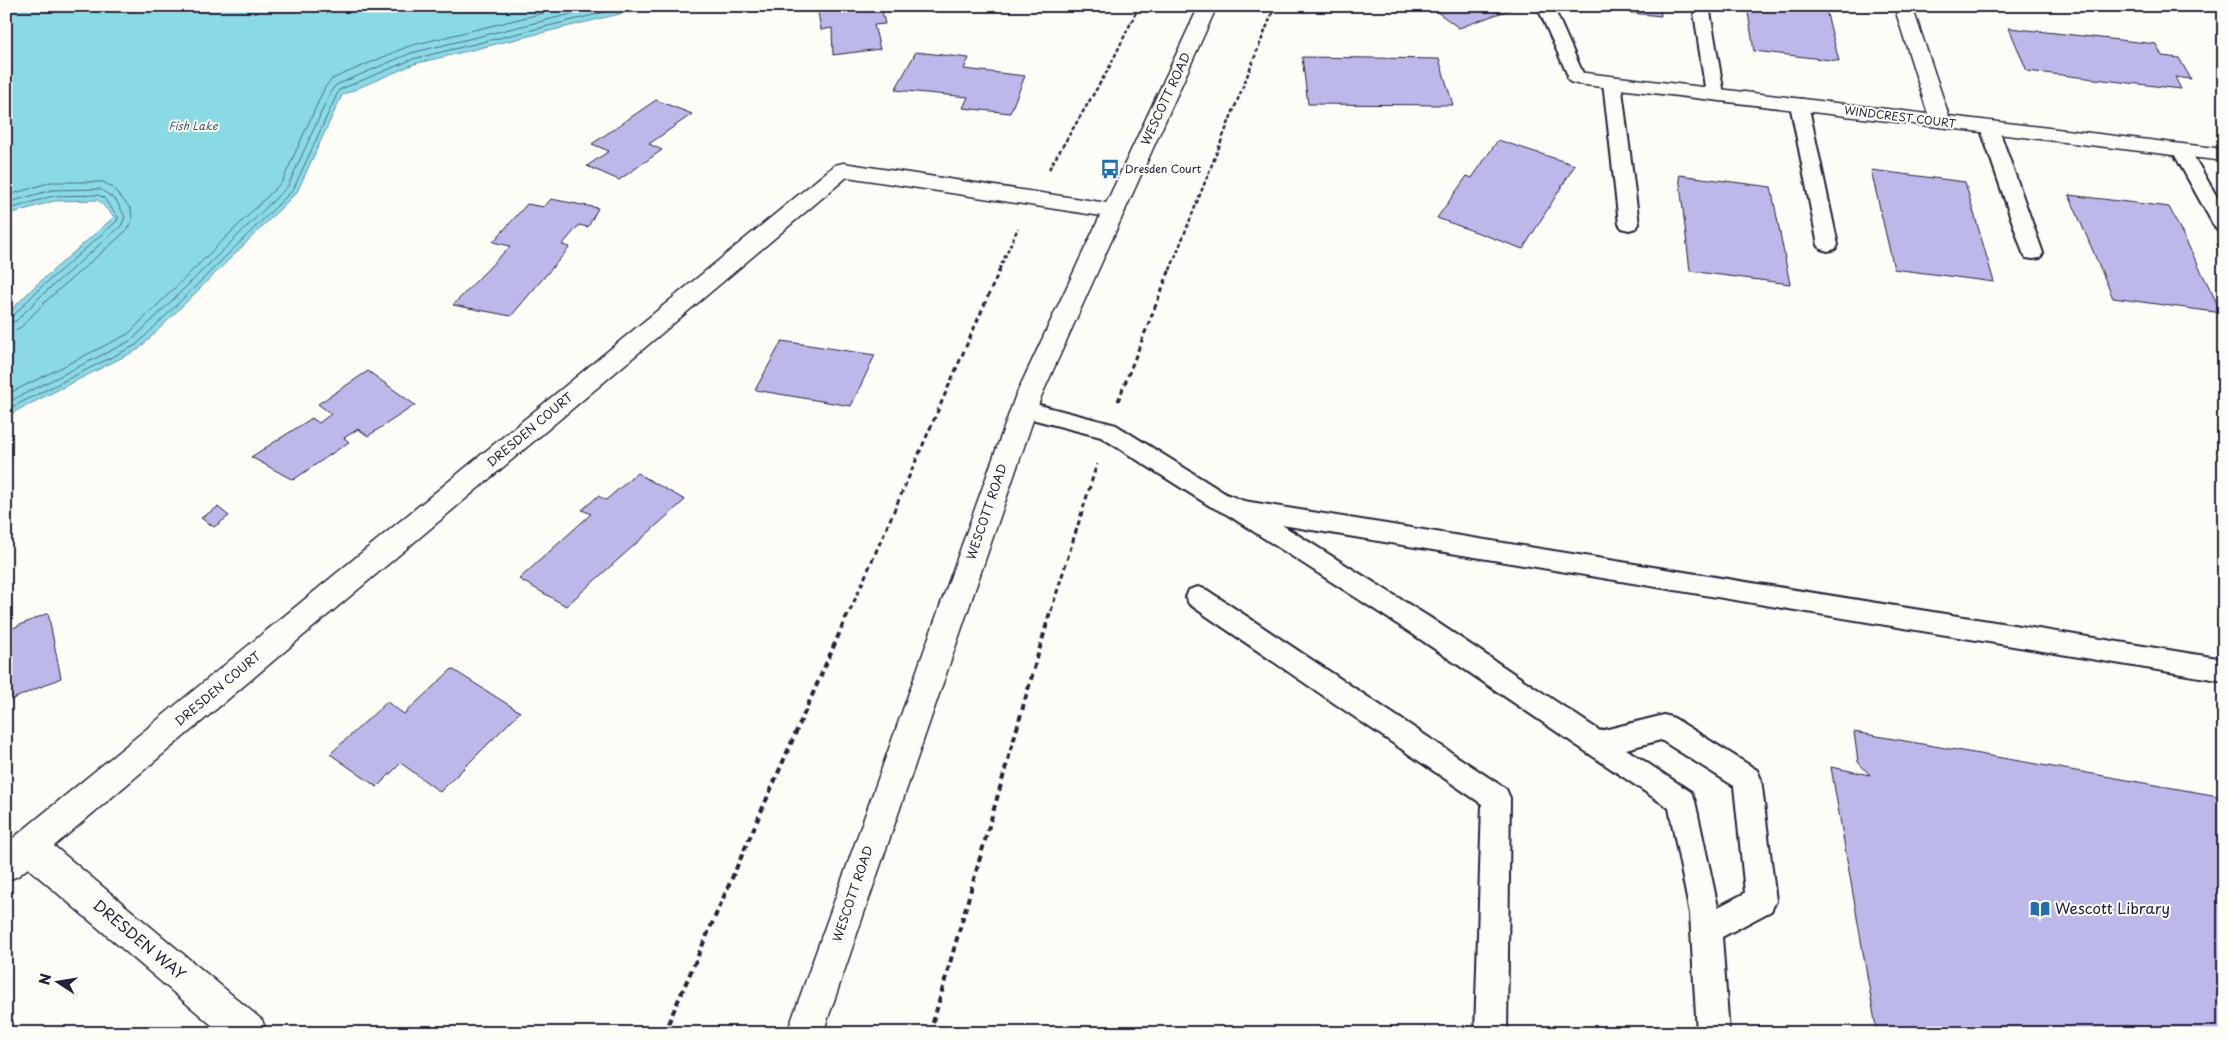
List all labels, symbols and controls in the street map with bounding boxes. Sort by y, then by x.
street label: WESCOTT ROAD [1136,49,1194,148]
street label: WINDCREST COURT [1843,101,1957,132]
water label: Fish Lake [168,117,219,134]
bus stop icon: Dresden Court [1099,158,1121,180]
place label: Dresden Court [1125,160,1202,177]
street label: DRESDEN COURT [482,387,577,471]
street label: WESCOTT ROAD [961,461,1011,562]
street label: DRESDEN COURT [170,646,265,730]
street label: WESCOTT ROAD [827,843,877,944]
street label: DRESDEN WAY [89,893,192,985]
place label: Wescott Library [2055,896,2170,919]
library icon: Wescott Library [2029,898,2051,920]
north arrow [32,956,82,1006]
text: N [33,972,56,987]

